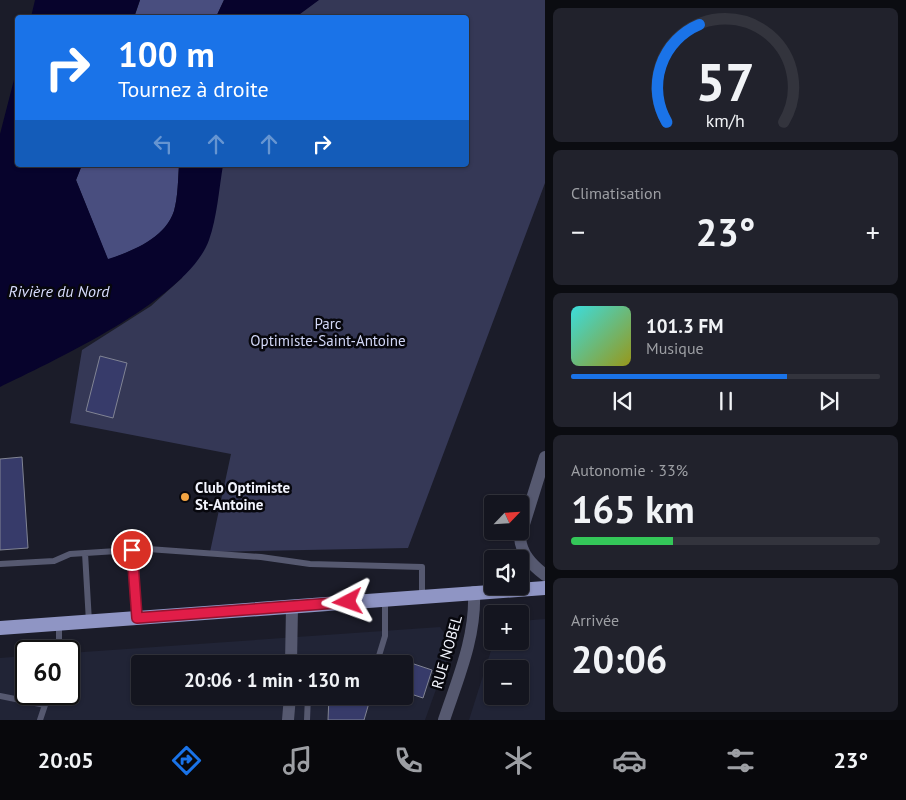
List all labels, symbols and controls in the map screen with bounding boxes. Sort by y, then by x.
text: 100 m [118,31,215,77]
icon: right [35,35,100,100]
text: 57 [696,48,755,115]
text: Tournez à droite [118,75,269,103]
text: km/h [706,109,745,132]
icon: left [149,130,177,158]
icon: ahead [202,130,230,158]
icon: ahead [255,130,283,158]
icon: right [308,130,336,158]
text: Climatisation [571,183,661,203]
text: 23° [696,207,755,256]
text: − [571,213,585,250]
text: + [866,213,880,250]
water label: Rivière du Nord [9,281,110,301]
park label: Parc Optimiste-Saint-Antoine [250,314,406,350]
text: 101.3 FM [646,314,723,338]
text: Musique [646,338,704,358]
icon: previous [609,387,637,415]
icon: pause [712,387,740,415]
icon: next [815,387,843,415]
text: Autonomie · 33% [571,460,688,480]
place label: Club Optimiste St-Antoine [195,478,291,514]
text: 165 km [571,484,695,533]
marker: Club Optimiste St-Antoine [179,491,191,503]
north arrow [484,495,529,540]
map controls [484,495,529,705]
pin [111,529,153,571]
icon: arrive [118,536,146,564]
button: sound [484,550,529,595]
position arrow [321,575,373,627]
button: + [484,605,529,650]
text: Arrivée [571,610,619,630]
street label: RUE NOBEL [427,613,466,691]
text: 20:06 [571,634,667,683]
speed limit sign: 60 [15,640,80,705]
button: − [484,660,529,705]
text: 20:06 · 1 min · 130 m [184,668,360,692]
icon: directions [169,743,204,778]
icon: music [280,743,315,778]
icon: phone [391,743,426,778]
icon: climate [501,743,536,778]
icon: car [612,743,647,778]
icon: filters [723,743,758,778]
text: 20:05 [38,746,94,774]
text: 23° [833,746,868,774]

